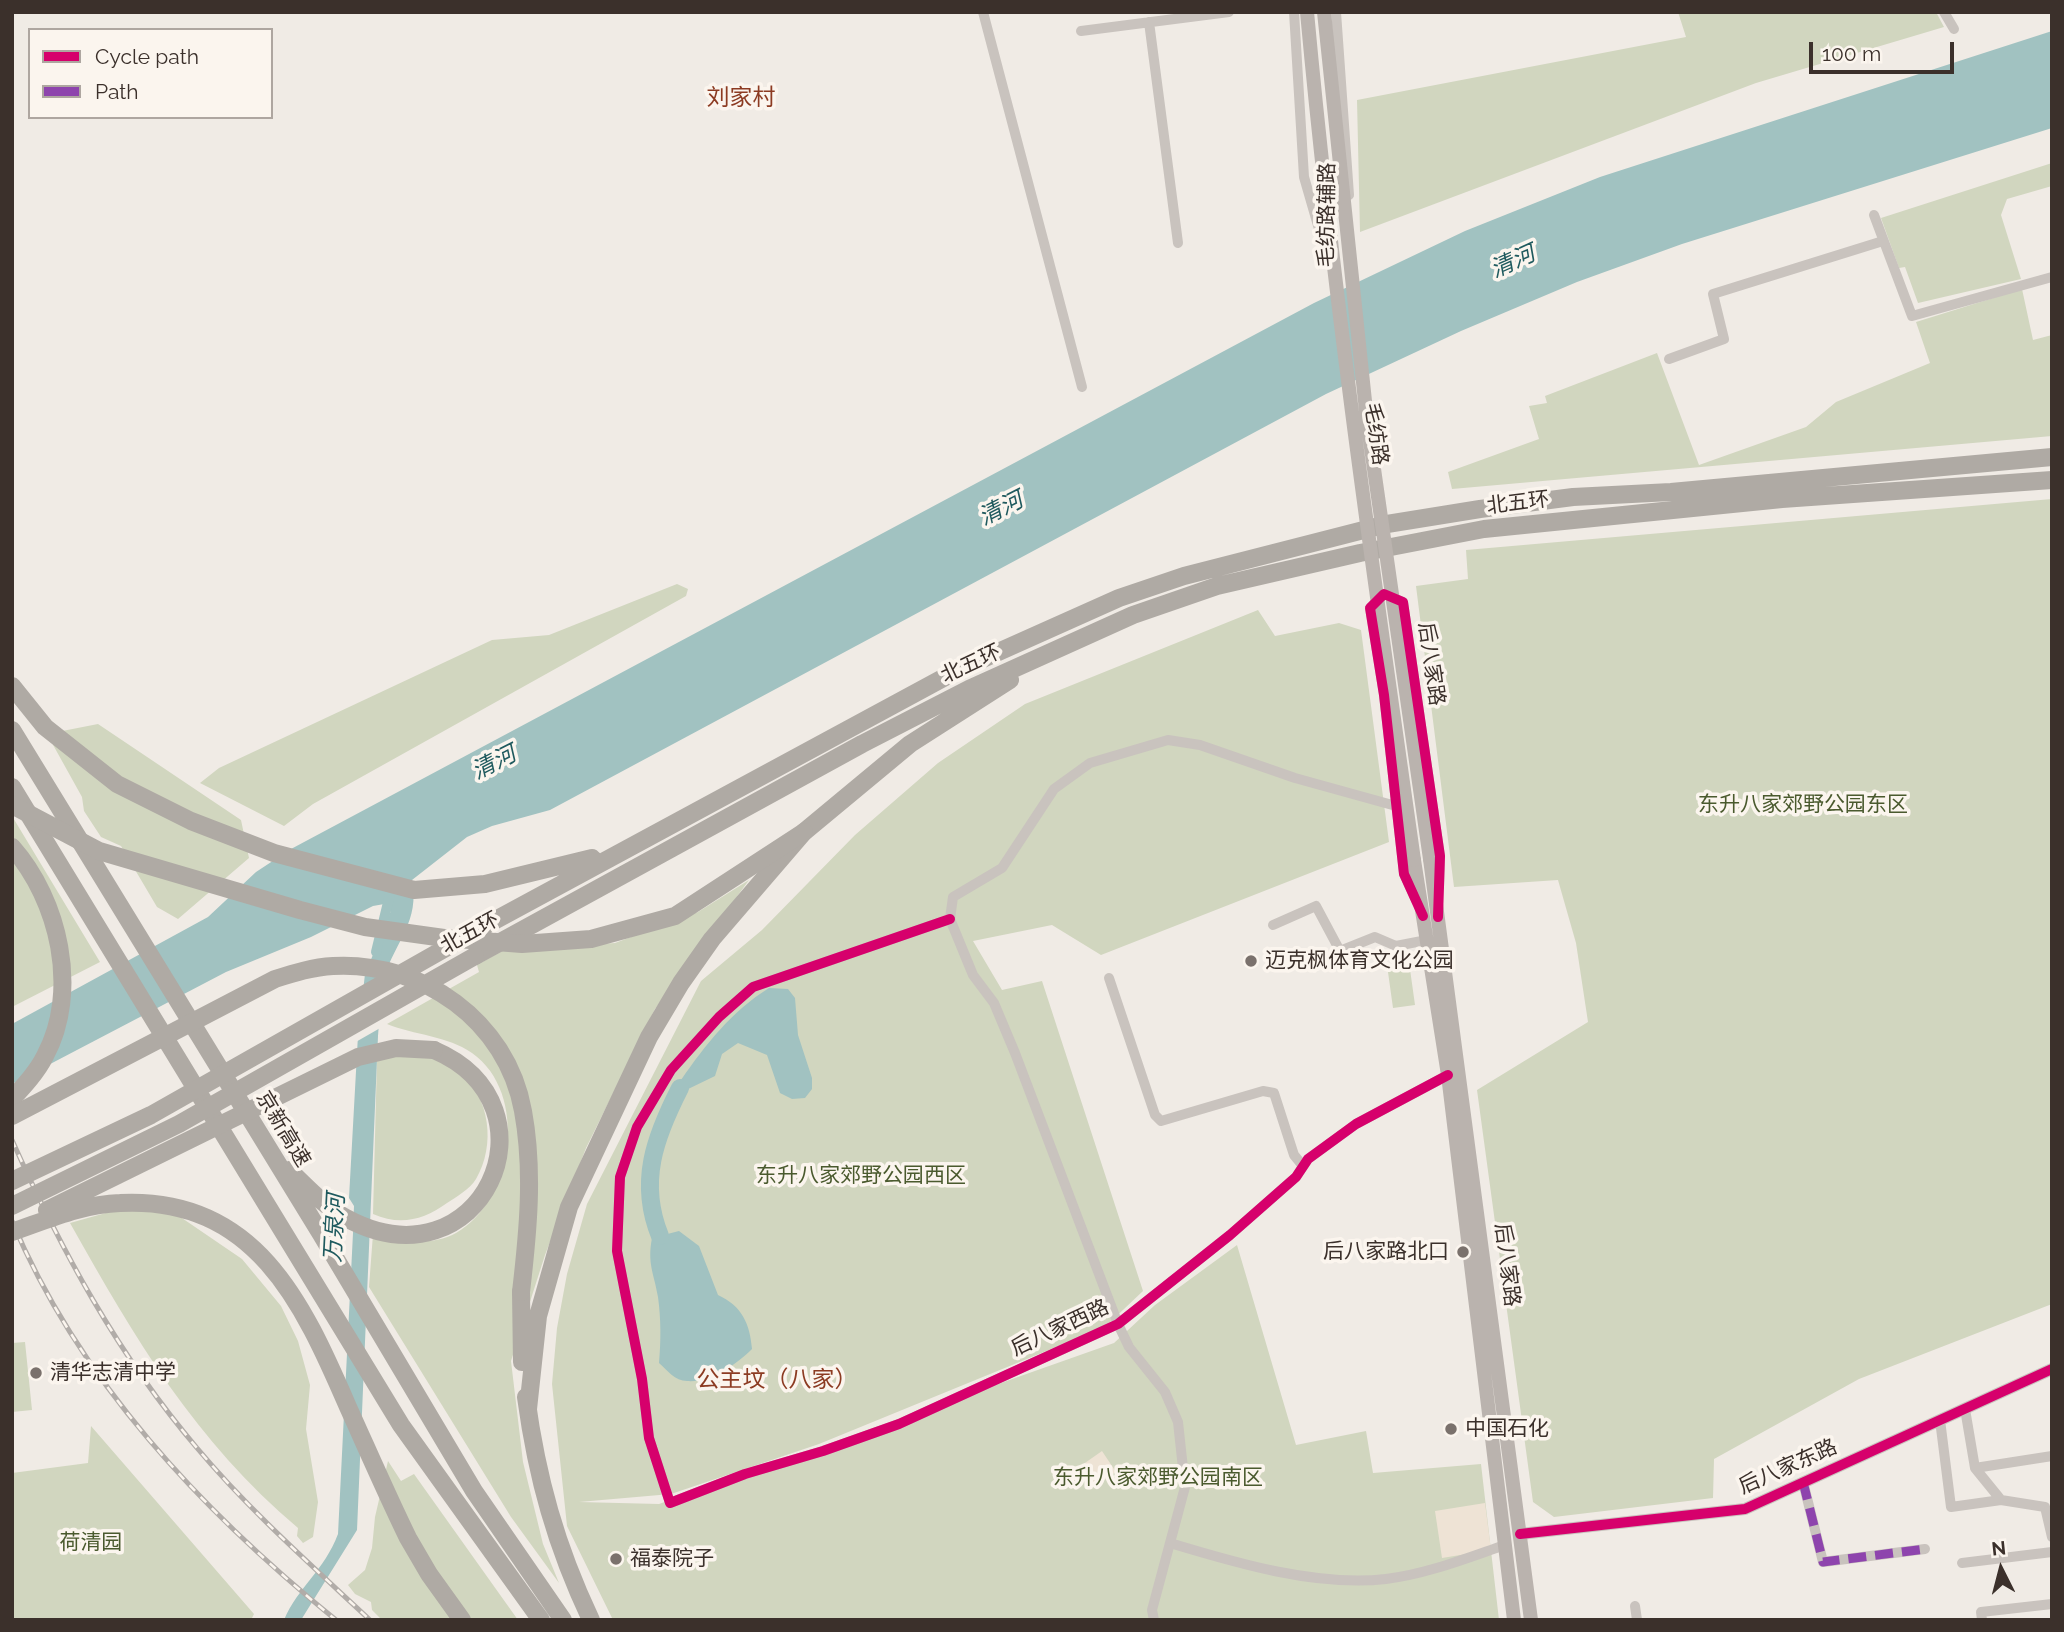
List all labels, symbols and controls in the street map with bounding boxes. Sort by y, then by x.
legend [28,28,273,119]
scale bar [1812,28,1957,72]
text: 100 m [1822,41,1881,66]
text: Cycle path [95,44,199,69]
text: Path [95,79,139,104]
district label: 刘家村 [707,84,775,112]
street label: 毛纺路辅路 [1313,162,1341,268]
water label: 清河 [1486,240,1540,284]
street label: 毛纺路 [1359,401,1393,467]
water label: 清河 [974,486,1028,532]
street label: 北五环 [1485,487,1551,519]
street label: 后八家路 [1413,621,1449,707]
street label: 北五环 [937,639,1005,689]
water label: 清河 [467,740,521,786]
park label: 东升八家郊野公园东区 [1698,792,1908,818]
street label: 北五环 [436,907,504,959]
place label: 迈克枫体育文化公园 [1265,948,1454,974]
marker: 迈克枫体育文化公园 [1243,953,1259,969]
street label: 京新高速 [251,1087,315,1171]
park label: 东升八家郊野公园西区 [756,1163,966,1189]
water label: 万泉河 [319,1193,351,1263]
street label: 后八家路 [1489,1222,1525,1308]
place label: 后八家路北口 [1323,1239,1449,1265]
marker: 后八家路北口 [1455,1244,1471,1260]
street label: 后八家西路 [1007,1294,1113,1362]
place label: 清华志清中学 [50,1360,176,1386]
marker: 清华志清中学 [28,1365,44,1381]
district label: 公主坟（八家） [697,1366,857,1394]
place label: 中国石化 [1465,1416,1549,1442]
marker: 中国石化 [1443,1421,1459,1437]
street label: 后八家东路 [1735,1434,1841,1500]
park label: 东升八家郊野公园南区 [1053,1465,1263,1491]
park label: 荷清园 [60,1530,122,1556]
north arrow [1966,1534,2036,1604]
text: N [1990,1536,2007,1560]
place label: 福泰院子 [630,1546,714,1572]
marker: 福泰院子 [608,1551,624,1567]

